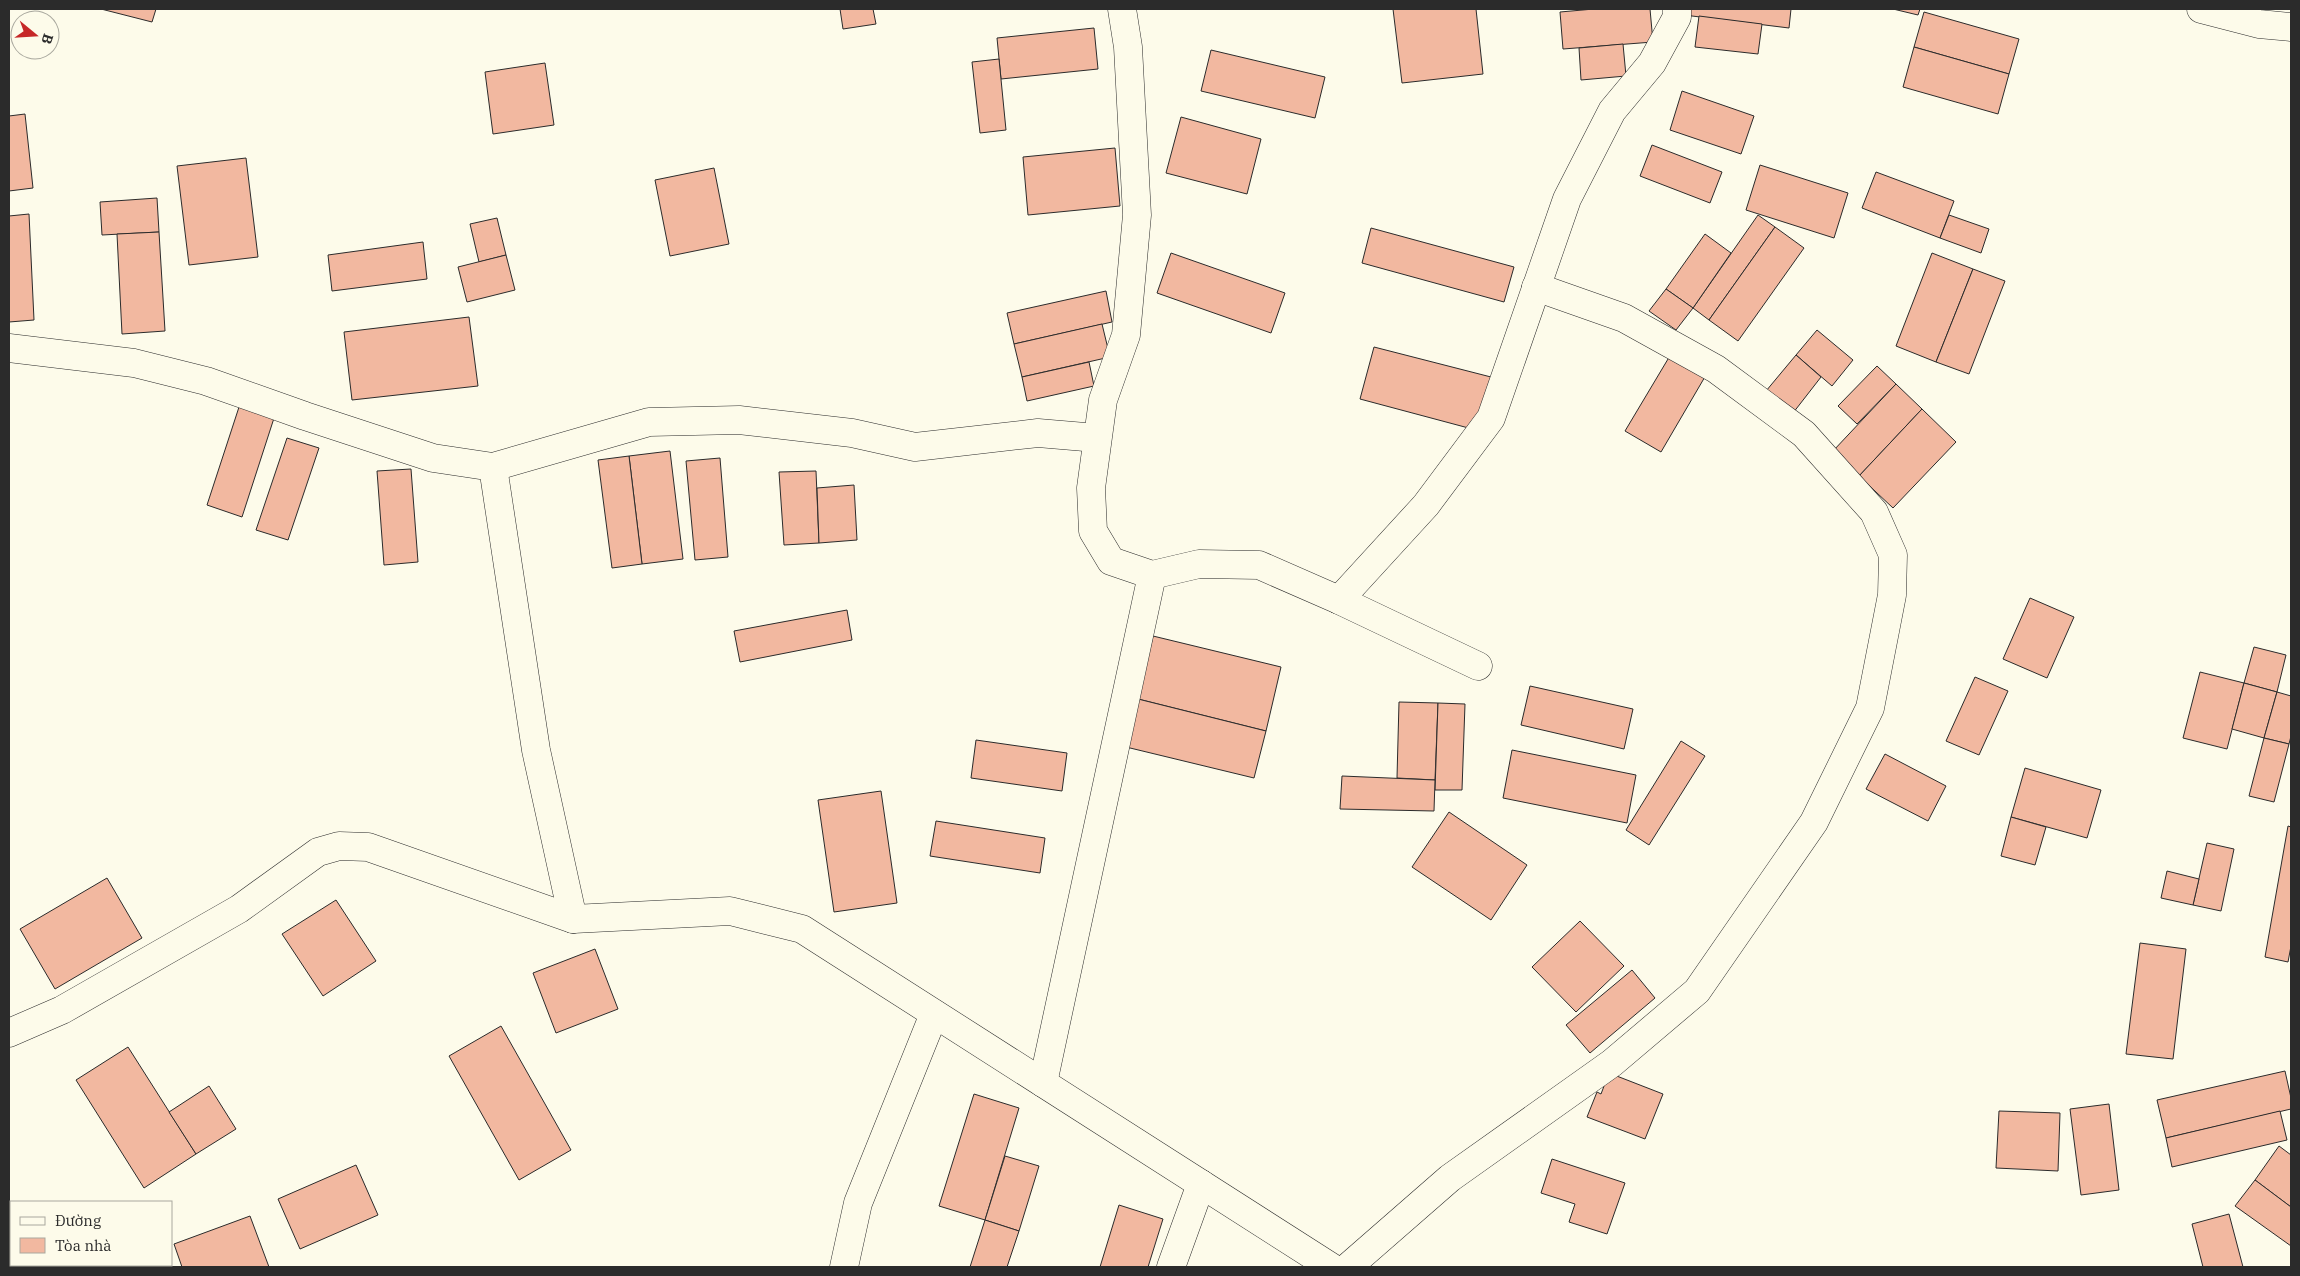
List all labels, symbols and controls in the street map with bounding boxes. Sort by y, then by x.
north arrow [10,10,60,60]
text: B [37,32,57,47]
legend [10,1201,172,1266]
text: Đường [55,1211,101,1230]
text: Tòa nhà [55,1236,112,1255]

